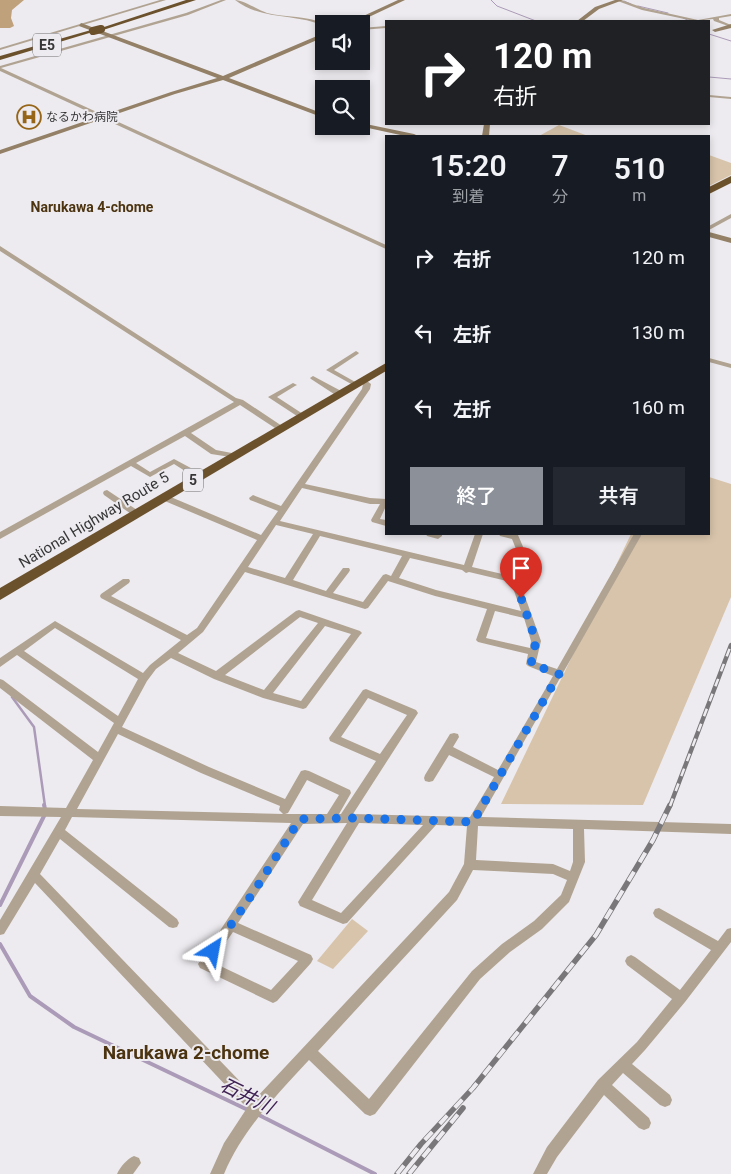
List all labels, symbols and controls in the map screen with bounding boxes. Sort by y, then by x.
map controls [315,15,370,135]
button: sound [315,15,370,70]
road number: E5 [33,34,61,56]
text: 120 m [493,36,592,77]
icon: right [410,40,475,105]
button: search [315,80,370,135]
text: 右折 [493,84,537,109]
hospital icon: なるかわ病院 [16,104,42,130]
place label: なるかわ病院 [46,110,118,124]
text: 15:20 [430,148,507,183]
text: 7 [552,148,569,183]
text: 510 [614,151,665,186]
text: m [632,186,646,205]
text: 到着 [452,187,484,206]
text: 分 [552,187,568,206]
district label: Narukawa 4-chome [31,199,154,215]
icon: right [410,244,438,272]
text: 120 m [632,246,685,269]
text: 右折 [453,248,491,271]
icon: left [410,319,438,347]
text: 130 m [632,321,685,344]
text: 左折 [453,323,491,346]
icon: left [410,394,438,422]
text: 160 m [632,396,685,419]
text: 左折 [453,398,491,421]
button: 終了 [410,467,543,525]
button: 共有 [553,467,685,525]
street label: National Highway Route 5 [16,468,172,572]
road number: 5 [183,468,203,492]
pin [500,547,542,598]
icon: arrive [507,554,535,582]
position arrow [186,924,238,976]
district label: Narukawa 2-chome [103,1041,269,1064]
water label: 石井川 [216,1073,279,1120]

